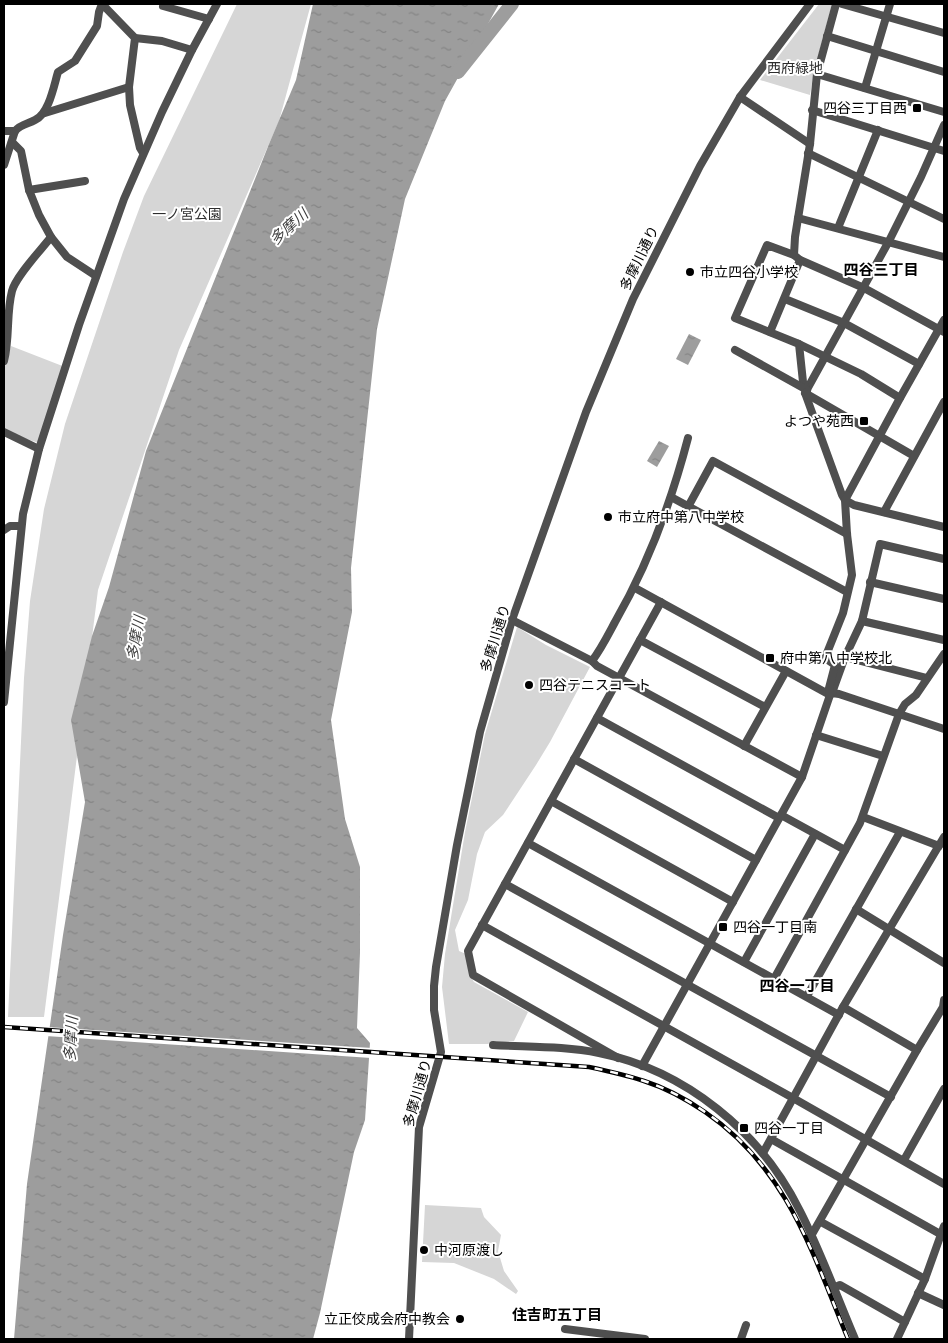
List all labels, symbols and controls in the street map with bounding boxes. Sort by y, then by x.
park label: 西府緑地 [767,60,823,76]
place label: 四谷三丁目西 [823,100,907,116]
marker: 四谷三丁目西 [911,102,923,114]
water label: 多摩川 [266,204,313,249]
park label: 一ノ宮公園 [152,206,222,222]
street label: 多摩川通り [616,223,662,293]
district label: 四谷三丁目 [843,261,919,279]
place label: 市立四谷小学校 [700,264,798,280]
marker: 市立四谷小学校 [684,266,696,278]
place label: よつや苑西 [784,413,854,429]
marker: よつや苑西 [858,415,870,427]
place label: 市立府中第八中学校 [618,509,744,525]
marker: 市立府中第八中学校 [602,511,614,523]
street label: 多摩川通り [477,602,513,674]
water label: 多摩川 [123,612,149,662]
place label: 府中第八中学校北 [780,650,892,666]
marker: 府中第八中学校北 [764,652,776,664]
place label: 四谷テニスコート [539,677,651,693]
marker: 四谷テニスコート [523,679,535,691]
place label: 四谷一丁目南 [733,919,817,935]
marker: 四谷一丁目南 [717,921,729,933]
district label: 四谷一丁目 [759,977,835,995]
water label: 多摩川 [61,1014,81,1062]
street label: 多摩川通り [400,1057,434,1129]
place label: 四谷一丁目 [754,1120,824,1136]
marker: 四谷一丁目 [738,1122,750,1134]
place label: 中河原渡し [434,1242,504,1258]
marker: 中河原渡し [418,1244,430,1256]
district label: 住吉町五丁目 [512,1306,602,1324]
place label: 立正佼成会府中教会 [324,1311,450,1327]
marker: 立正佼成会府中教会 [454,1313,466,1325]

